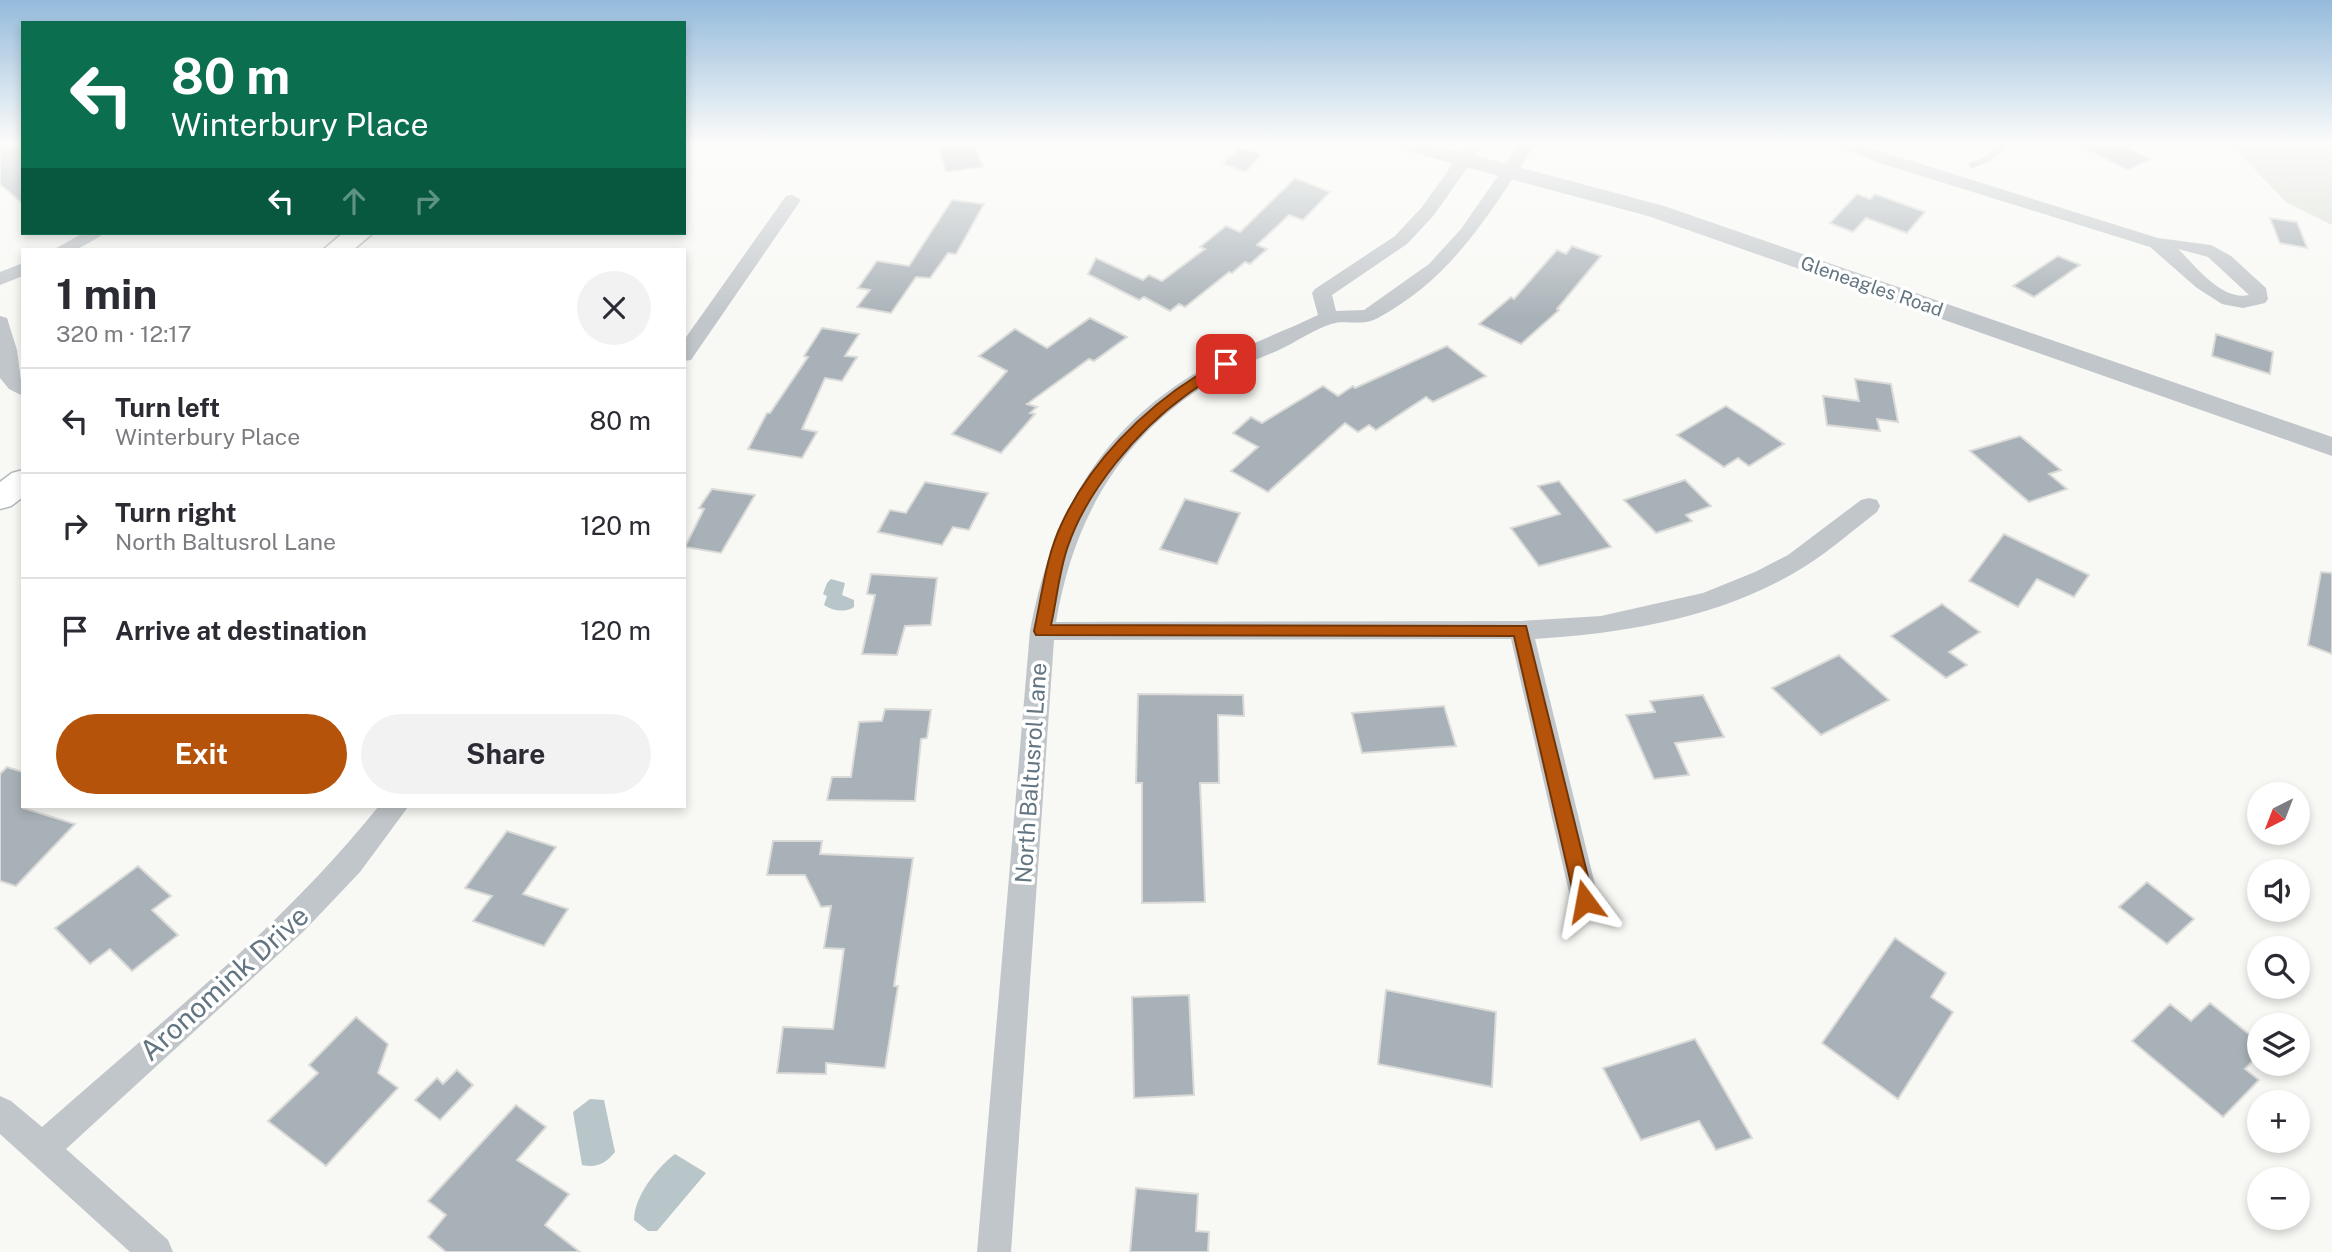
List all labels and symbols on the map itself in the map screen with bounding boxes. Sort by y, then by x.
street label: Gleneagles Road [1798,251,1946,321]
pin [1196,334,1256,394]
street label: North Baltusrol Lane [1009,662,1052,884]
north arrow [2247,782,2310,845]
position arrow [1548,864,1622,938]
street label: Aronomink Drive [133,898,315,1067]

